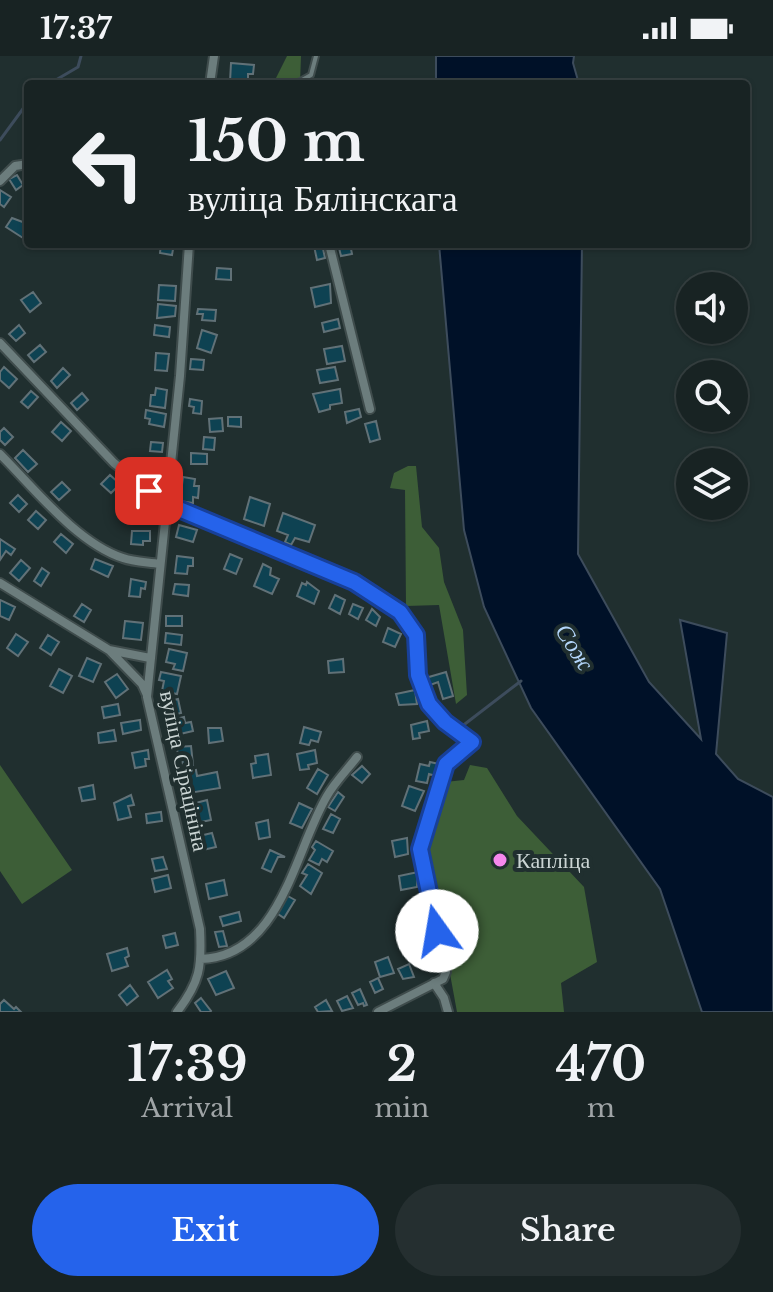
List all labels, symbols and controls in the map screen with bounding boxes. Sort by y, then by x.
text: 17:37 [40,10,112,47]
text: 150 m [188,107,365,176]
icon: left [56,112,160,216]
text: вуліца Бялінскага [188,176,458,221]
map controls [676,272,748,520]
button: sound [676,272,748,344]
button: search [676,360,748,432]
button: layers [676,448,748,520]
pin [115,457,183,525]
icon: arrive [127,469,171,513]
water label: Сож [549,618,601,676]
street label: вуліца Сірацініна [154,688,214,854]
place label: Капліца [516,847,590,874]
marker: Капліца [491,851,509,869]
position arrow [395,889,479,973]
text: 17:39 [127,1034,248,1094]
text: 2 [386,1034,417,1094]
text: 470 [556,1034,646,1094]
text: Arrival [141,1092,233,1124]
text: min [374,1092,429,1124]
text: m [587,1092,615,1124]
button: Exit [32,1184,379,1276]
button: Share [395,1184,741,1276]

